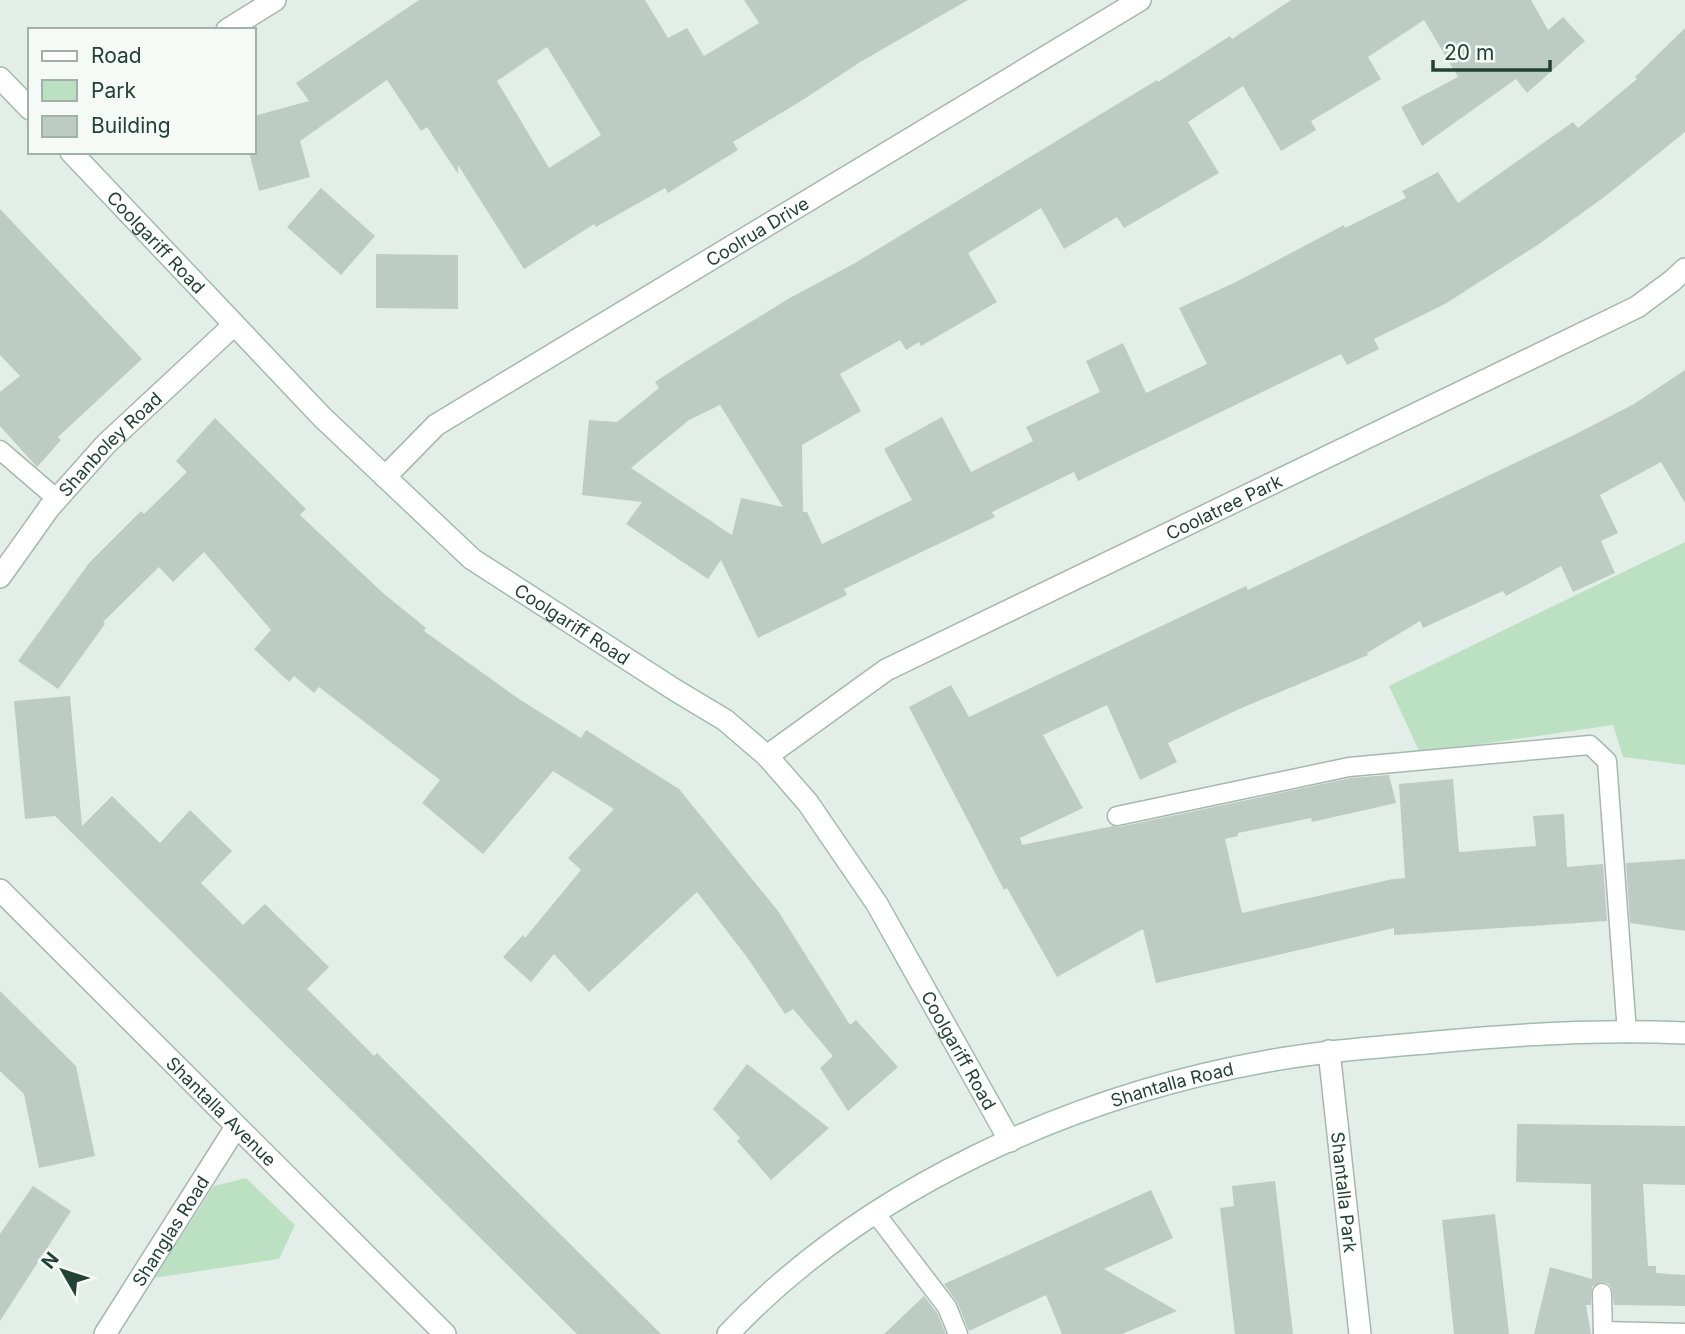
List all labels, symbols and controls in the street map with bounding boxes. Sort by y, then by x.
legend [28,28,256,154]
scale bar [1433,28,1550,72]
text: 20 m [1444,40,1494,65]
text: Road [91,43,142,68]
text: Park [91,78,136,103]
text: Building [91,113,171,138]
street label: Coolgariff Road [103,187,210,297]
street label: Coolrua Drive [702,192,812,270]
street label: Shanboley Road [54,388,166,500]
street label: Coolatree Park [1162,470,1285,544]
street label: Coolgariff Road [511,579,634,669]
street label: Coolgariff Road [917,987,1001,1113]
street label: Shantalla Avenue [162,1052,281,1170]
street label: Shantalla Road [1108,1058,1235,1111]
street label: Shantalla Park [1327,1131,1362,1254]
street label: Shanglas Road [128,1172,213,1290]
north arrow [28,1236,98,1306]
text: N [37,1248,64,1273]

